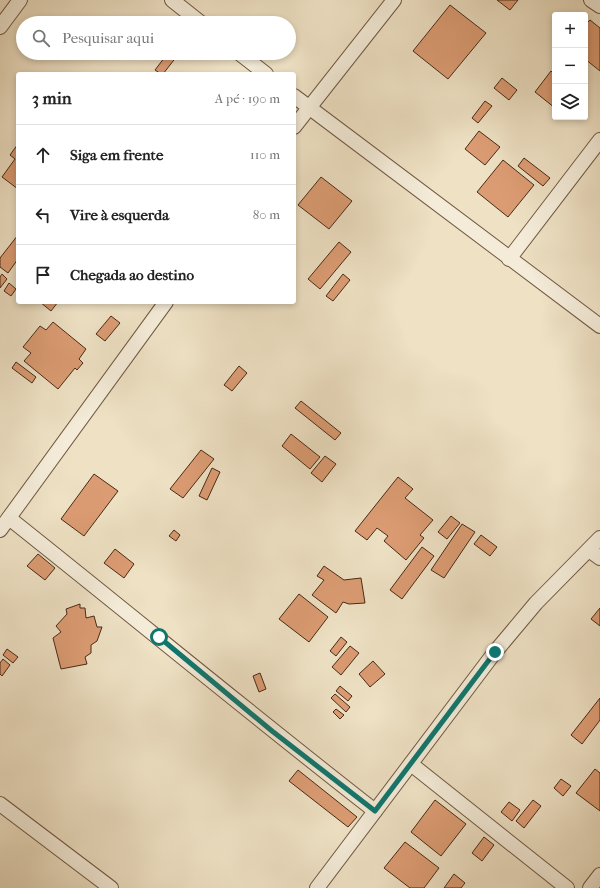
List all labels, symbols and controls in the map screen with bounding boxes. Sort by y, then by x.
map controls [552,12,588,120]
button: + [552,12,588,48]
search box [16,16,296,60]
icon: search [30,27,52,49]
text: Pesquisar aqui [62,29,154,47]
button: − [552,48,588,84]
button: layers [552,84,588,120]
text: 3 min [32,88,72,108]
text: A pé · 190 m [215,91,280,106]
icon: ahead [32,144,54,166]
text: Siga em frente [70,146,163,164]
text: 110 m [250,147,280,162]
icon: left [32,204,54,226]
text: Vire à esquerda [70,206,169,224]
text: 80 m [253,207,280,222]
icon: arrive [32,264,54,286]
text: Chegada ao destino [70,266,194,284]
route start [150,628,168,646]
route end [486,643,504,661]

